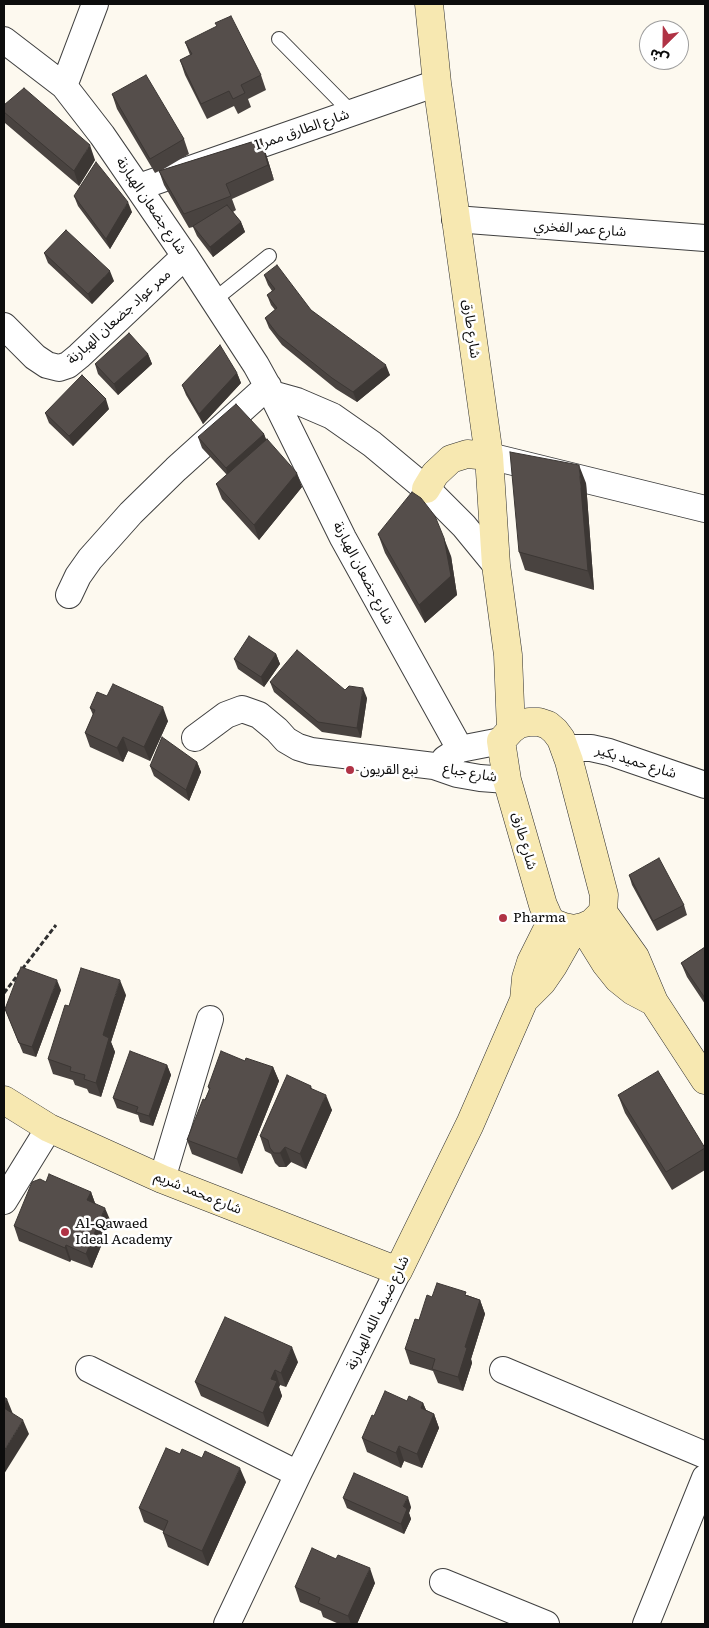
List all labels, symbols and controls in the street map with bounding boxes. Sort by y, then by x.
north arrow [639,20,689,70]
text: ش [646,45,671,71]
street label: شارع الطارق ممر 1 [253,106,351,154]
street label: شارع جضعان الهبارنة [112,154,190,258]
street label: شارع عمر الفخري [533,217,627,241]
street label: ممر عواد جضعان الهبارنة [64,266,174,368]
street label: شارع طارق [459,299,483,359]
street label: شارع جضعان الهبارنة [329,519,397,627]
street label: شارع حميد بكير [594,742,678,782]
street label: شارع جباع [442,760,498,786]
place label: نبع القريون [360,762,418,778]
marker: نبع القريون [344,764,356,776]
street label: شارع طارق [508,810,540,872]
place label: Pharma [513,910,566,926]
marker: Pharma [497,912,509,924]
street label: شارع محمد شريم [152,1168,244,1218]
place label: Al-Qawaed Ideal Academy [75,1216,172,1248]
marker: Al-Qawaed Ideal Academy [59,1226,71,1238]
street label: شارع ضيف الله الهبارنة [343,1253,413,1373]

